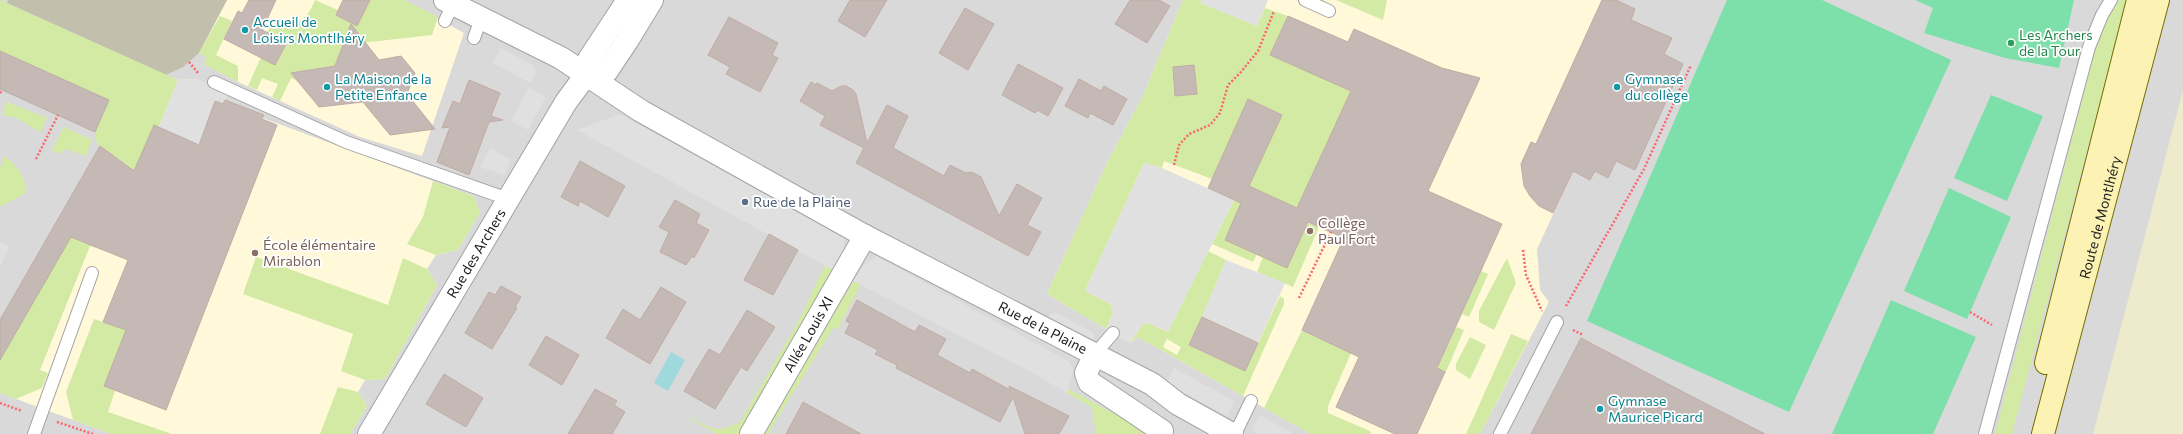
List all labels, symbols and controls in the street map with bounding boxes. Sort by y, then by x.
place label: Accueil de Loisirs Montlhéry [253,13,365,46]
marker: Accueil de Loisirs Montlhéry [240,25,250,35]
place label: Les Archers de la Tour [2019,26,2093,59]
marker: Les Archers de la Tour [2006,38,2016,48]
place label: La Maison de la Petite Enfance [335,70,432,103]
place label: Gymnase du collège [1625,70,1688,103]
marker: La Maison de la Petite Enfance [322,82,332,92]
marker: Gymnase du collège [1612,82,1622,92]
street label: Route de Montlhéry [2075,154,2124,281]
place label: Rue de la Plaine [753,193,851,210]
marker: Rue de la Plaine [740,197,750,207]
street label: Rue des Archers [443,205,509,301]
place label: Collège Paul Fort [1318,214,1376,247]
marker: Collège Paul Fort [1305,226,1315,236]
place label: École élémentaire Mirablon [263,236,376,269]
marker: École élémentaire Mirablon [250,248,260,258]
street label: Allée Louis XI [779,293,836,375]
street label: Rue de la Plaine [996,297,1090,357]
place label: Gymnase Maurice Picard [1608,392,1703,425]
marker: Gymnase Maurice Picard [1595,404,1605,414]

